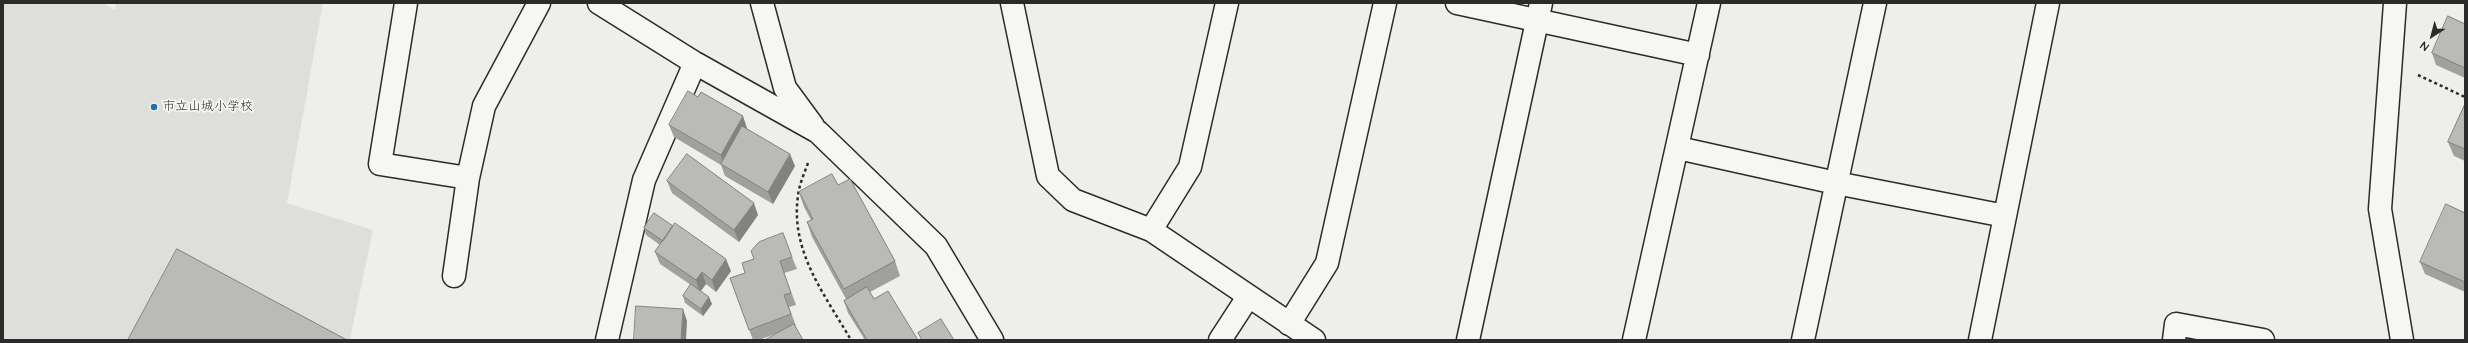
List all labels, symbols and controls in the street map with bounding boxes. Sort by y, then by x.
north arrow [2412,16,2452,56]
text: N [2417,38,2432,54]
place label: 市立山城小学校 [162,99,253,115]
marker: 市立山城小学校 [149,102,159,112]

